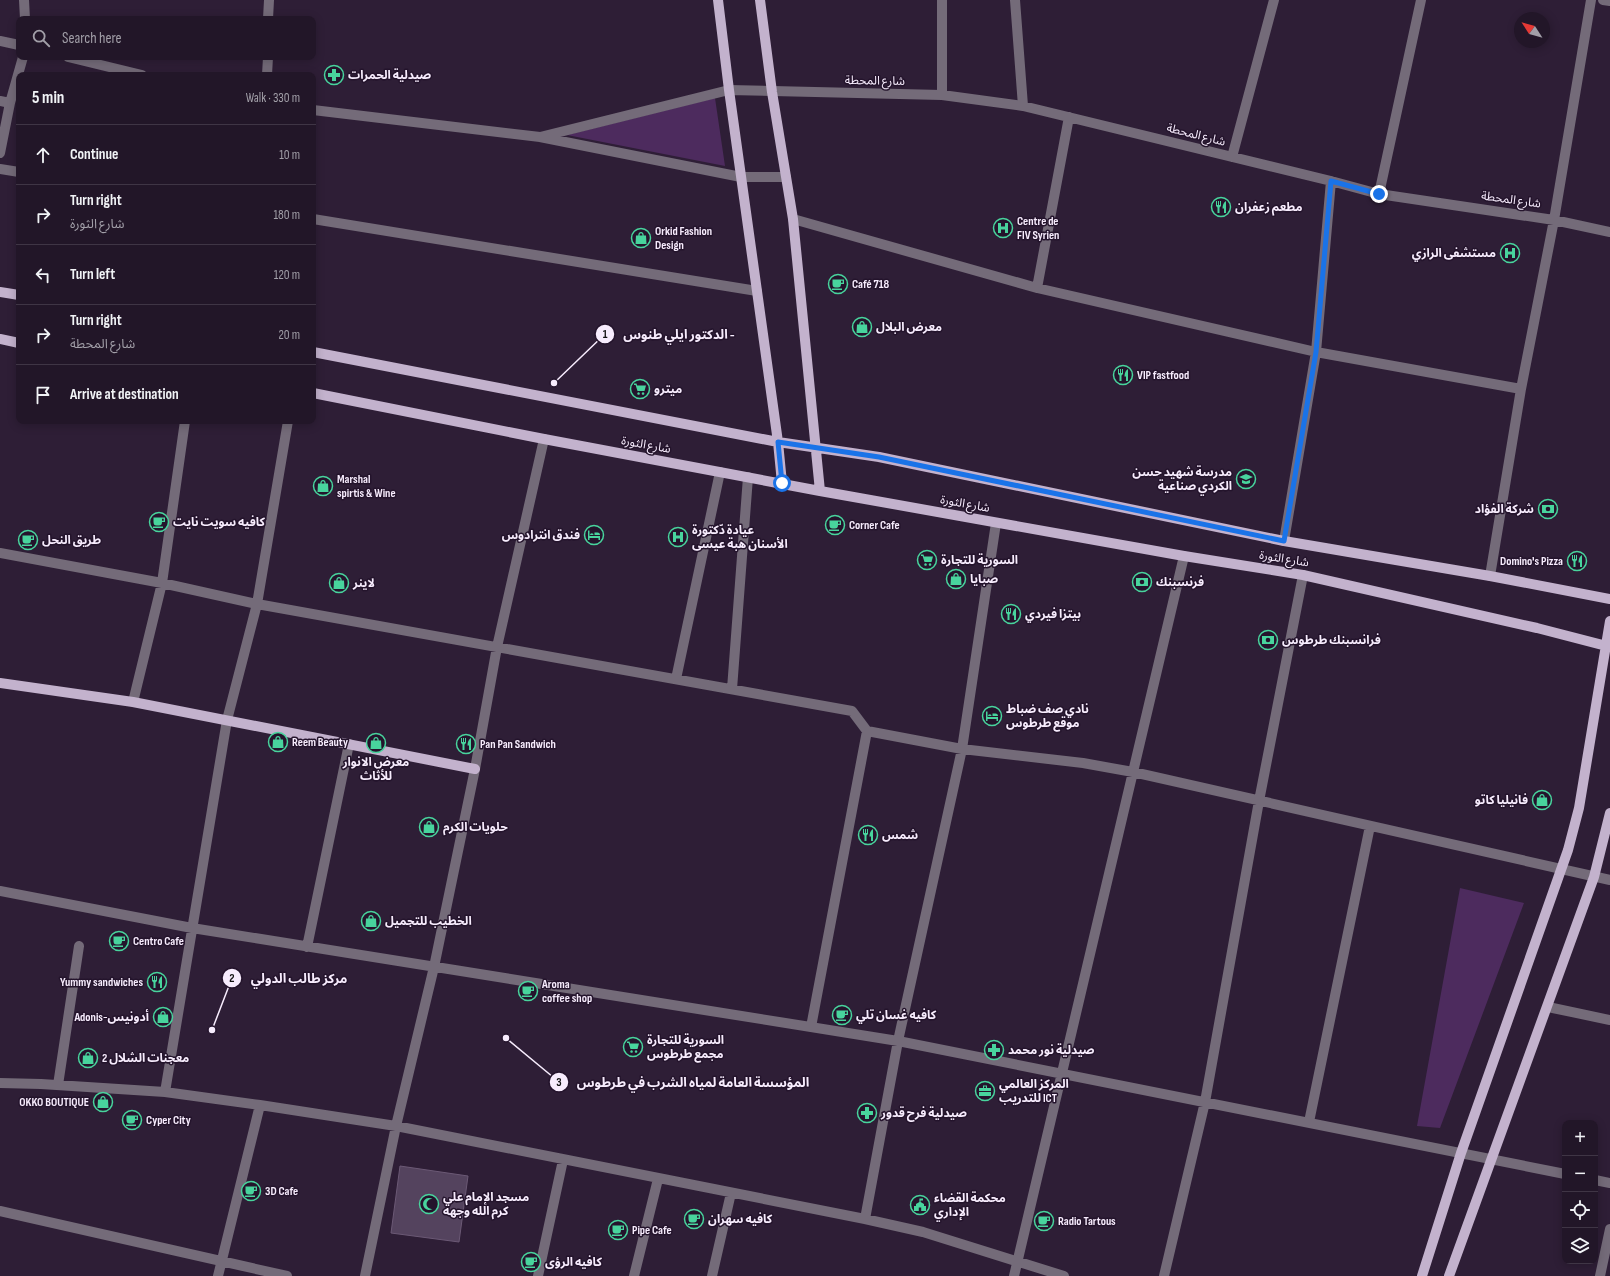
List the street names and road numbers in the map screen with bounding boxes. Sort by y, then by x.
street label: شارع المحطة [845,73,905,90]
street label: شارع المحطة [1165,120,1227,151]
street label: شارع المحطة [1480,188,1542,213]
street label: شارع الثورة [620,433,672,458]
street label: شارع الثورة [939,492,991,517]
street label: شارع الثورة [1258,548,1310,571]

